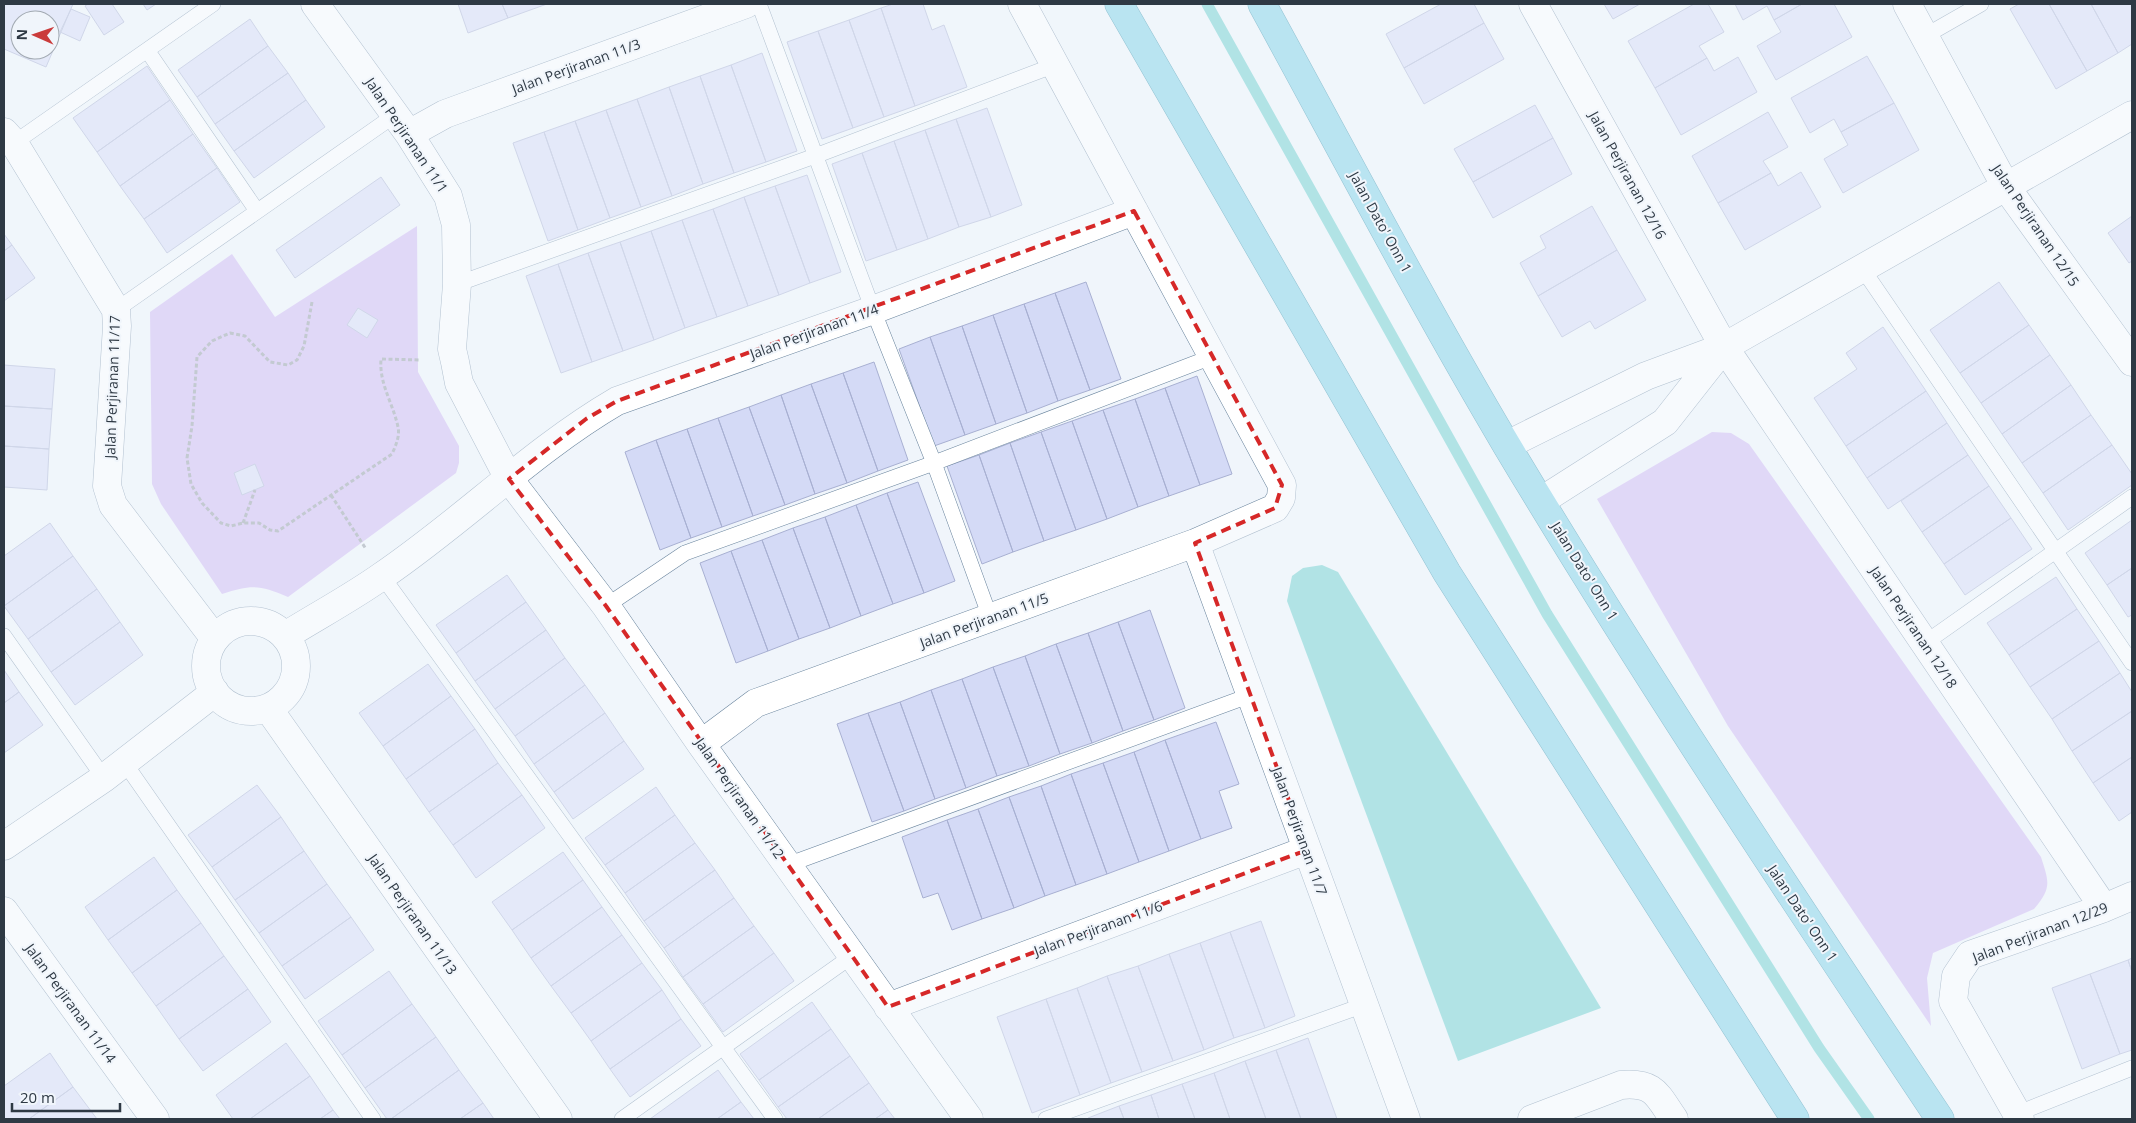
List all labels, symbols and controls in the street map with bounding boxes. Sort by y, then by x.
north arrow [10,10,60,60]
text: N [12,29,31,41]
street label: Jalan Perjiranan 11/3 [507,34,643,99]
street label: Jalan Perjiranan 11/1 [360,72,453,196]
street label: Jalan Perjiranan 12/16 [1584,106,1671,242]
street label: Jalan Perjiranan 12/15 [1987,159,2084,290]
street label: Jalan Dato' Onn 1 [1344,166,1417,276]
street label: Jalan Perjiranan 11/4 [745,299,881,364]
street label: Jalan Perjiranan 11/17 [100,315,124,461]
street label: Jalan Dato' Onn 1 [1546,516,1623,624]
street label: Jalan Perjiranan 12/18 [1865,561,1962,692]
street label: Jalan Perjiranan 11/5 [915,588,1051,653]
street label: Jalan Perjiranan 11/12 [690,732,789,862]
street label: Jalan Perjiranan 11/7 [1267,762,1332,898]
street label: Jalan Perjiranan 11/13 [363,848,462,978]
street label: Jalan Dato' Onn 1 [1762,859,1842,965]
street label: Jalan Perjiranan 11/6 [1029,896,1165,961]
street label: Jalan Perjiranan 12/29 [1968,897,2110,967]
street label: Jalan Perjiranan 11/14 [20,938,121,1067]
scale bar [12,1080,120,1112]
text: 20 m [20,1087,55,1107]

